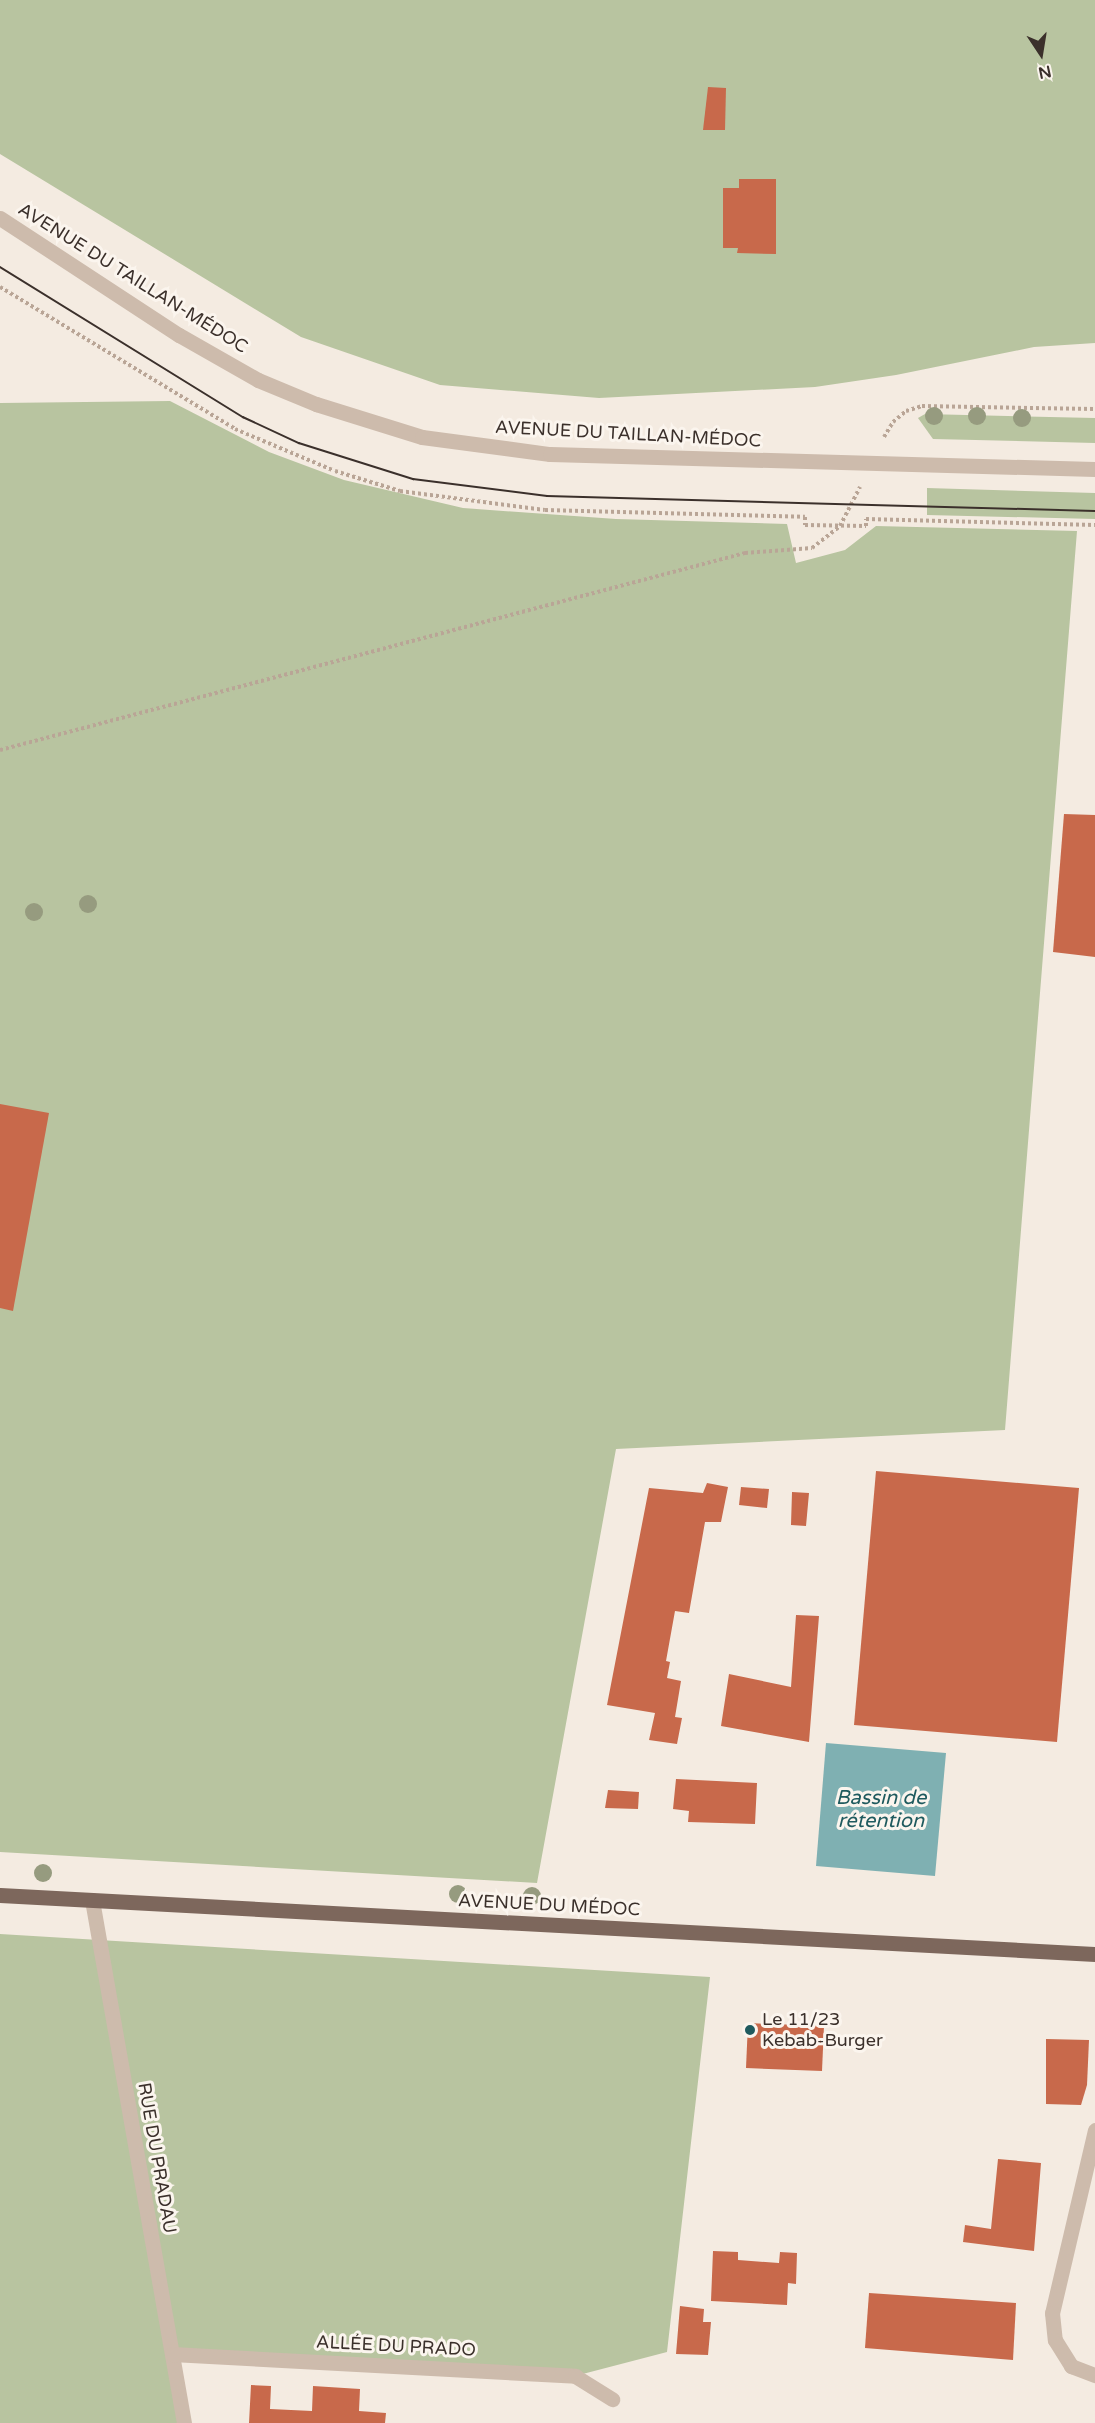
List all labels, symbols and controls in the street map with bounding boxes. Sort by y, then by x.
north arrow [1011,24,1071,84]
text: N [1036,60,1053,83]
street label: AVENUE DU TAILLAN-MÉDOC [14,198,252,358]
street label: AVENUE DU TAILLAN-MÉDOC [494,416,762,452]
water label: Bassin de rétention [836,1786,926,1833]
street label: AVENUE DU MÉDOC [457,1889,641,1921]
place label: Le 11/23 Kebab-Burger [762,2009,883,2052]
marker: Le 11/23 Kebab-Burger [743,2023,757,2037]
street label: RUE DU PRADAU [133,2081,181,2235]
street label: ALLÉE DU PRADO [315,2331,477,2361]

